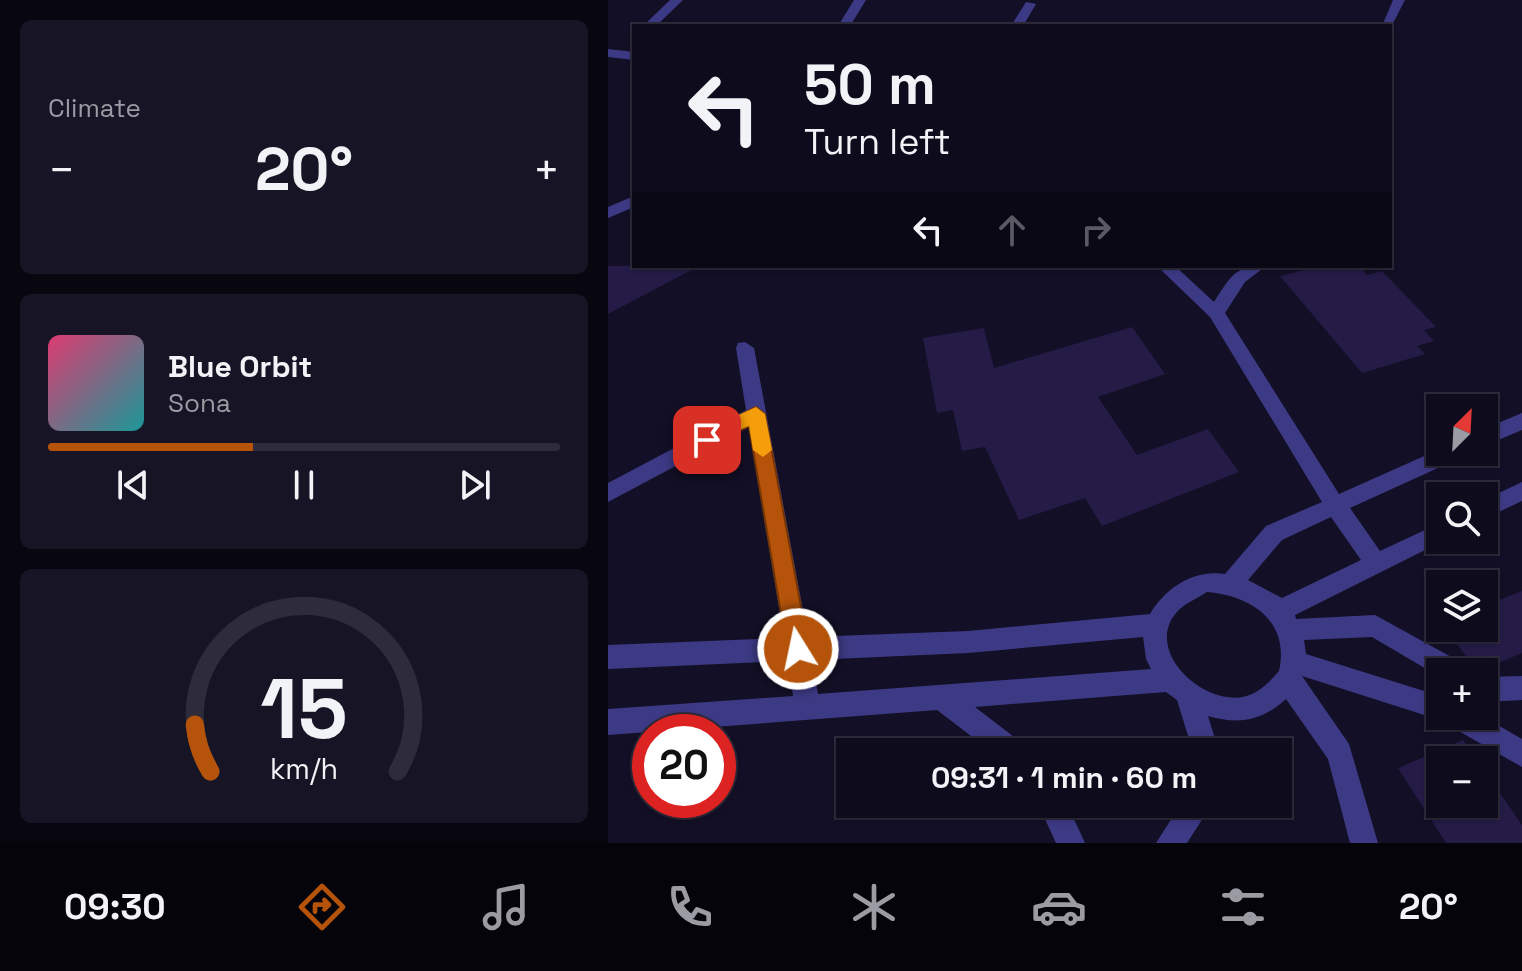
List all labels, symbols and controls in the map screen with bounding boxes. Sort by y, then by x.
text: 50 m [804,49,936,120]
icon: left [672,56,776,160]
text: Climate [48,91,141,125]
text: Turn left [804,119,951,165]
text: 20° [255,131,353,208]
text: − [48,142,75,198]
text: + [533,142,560,198]
icon: left [906,208,950,252]
icon: ahead [990,208,1034,252]
icon: right [1074,208,1118,252]
text: Blue Orbit [168,347,312,386]
text: Sona [168,386,231,420]
north arrow [1426,394,1498,466]
map controls [1426,394,1498,818]
pin [673,406,741,474]
icon: arrive [685,418,729,462]
icon: previous [111,463,155,507]
icon: pause [282,463,326,507]
icon: next [453,463,497,507]
button: search [1426,482,1498,554]
button: layers [1426,570,1498,642]
position arrow [756,607,840,691]
text: 15 [260,655,348,761]
button: + [1426,658,1498,730]
speed limit sign: 20 [632,714,736,818]
button: − [1426,746,1498,818]
text: km/h [270,751,338,787]
text: 09:31 · 1 min · 60 m [931,758,1197,797]
icon: directions [294,879,350,935]
icon: music [478,879,534,935]
icon: phone [662,879,718,935]
icon: climate [846,879,902,935]
icon: car [1031,879,1087,935]
icon: filters [1215,879,1271,935]
text: 09:30 [64,884,166,930]
text: 20° [1399,884,1458,930]

